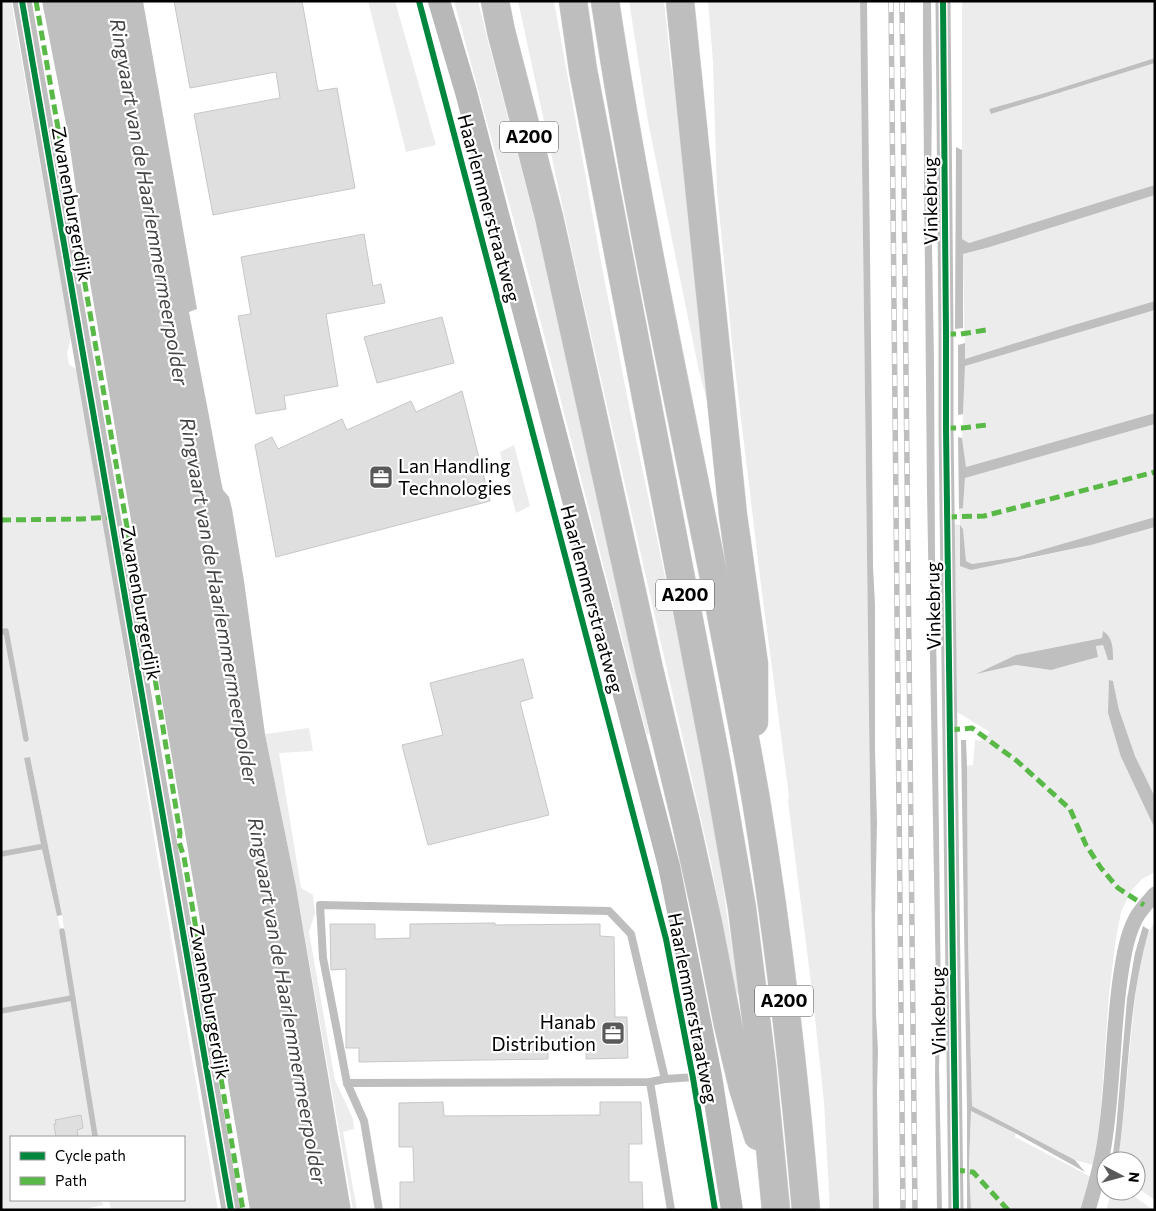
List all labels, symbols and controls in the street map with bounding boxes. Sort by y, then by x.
water label: Ringvaart van de Haarlemmermeerpolder [106,17,194,388]
street label: Haarlemmerstraatweg [453,111,526,304]
road number: A200 [500,121,558,152]
street label: Zwanenburgerdijk [48,125,97,283]
street label: Vinkebrug [917,157,942,245]
water label: Ringvaart van de Haarlemmermeerpolder [176,416,264,787]
place label: Lan Handling Technologies [398,454,511,499]
office icon: Lan Handling Technologies [368,464,394,490]
street label: Haarlemmerstraatweg [556,502,629,695]
street label: Zwanenburgerdijk [117,524,166,682]
street label: Vinkebrug [920,562,945,650]
road number: A200 [656,580,714,610]
water label: Ringvaart van de Haarlemmermeerpolder [244,816,332,1187]
street label: Haarlemmerstraatweg [664,911,723,1105]
street label: Zwanenburgerdijk [186,923,235,1081]
street label: Vinkebrug [925,967,950,1055]
road number: A200 [755,986,813,1016]
place label: Hanab Distribution [492,1010,596,1055]
office icon: Hanab Distribution [600,1020,626,1046]
legend [10,1136,185,1201]
text: Cycle path [55,1146,126,1164]
north arrow [1096,1151,1146,1201]
text: Path [55,1171,87,1189]
text: N [1125,1171,1143,1184]

